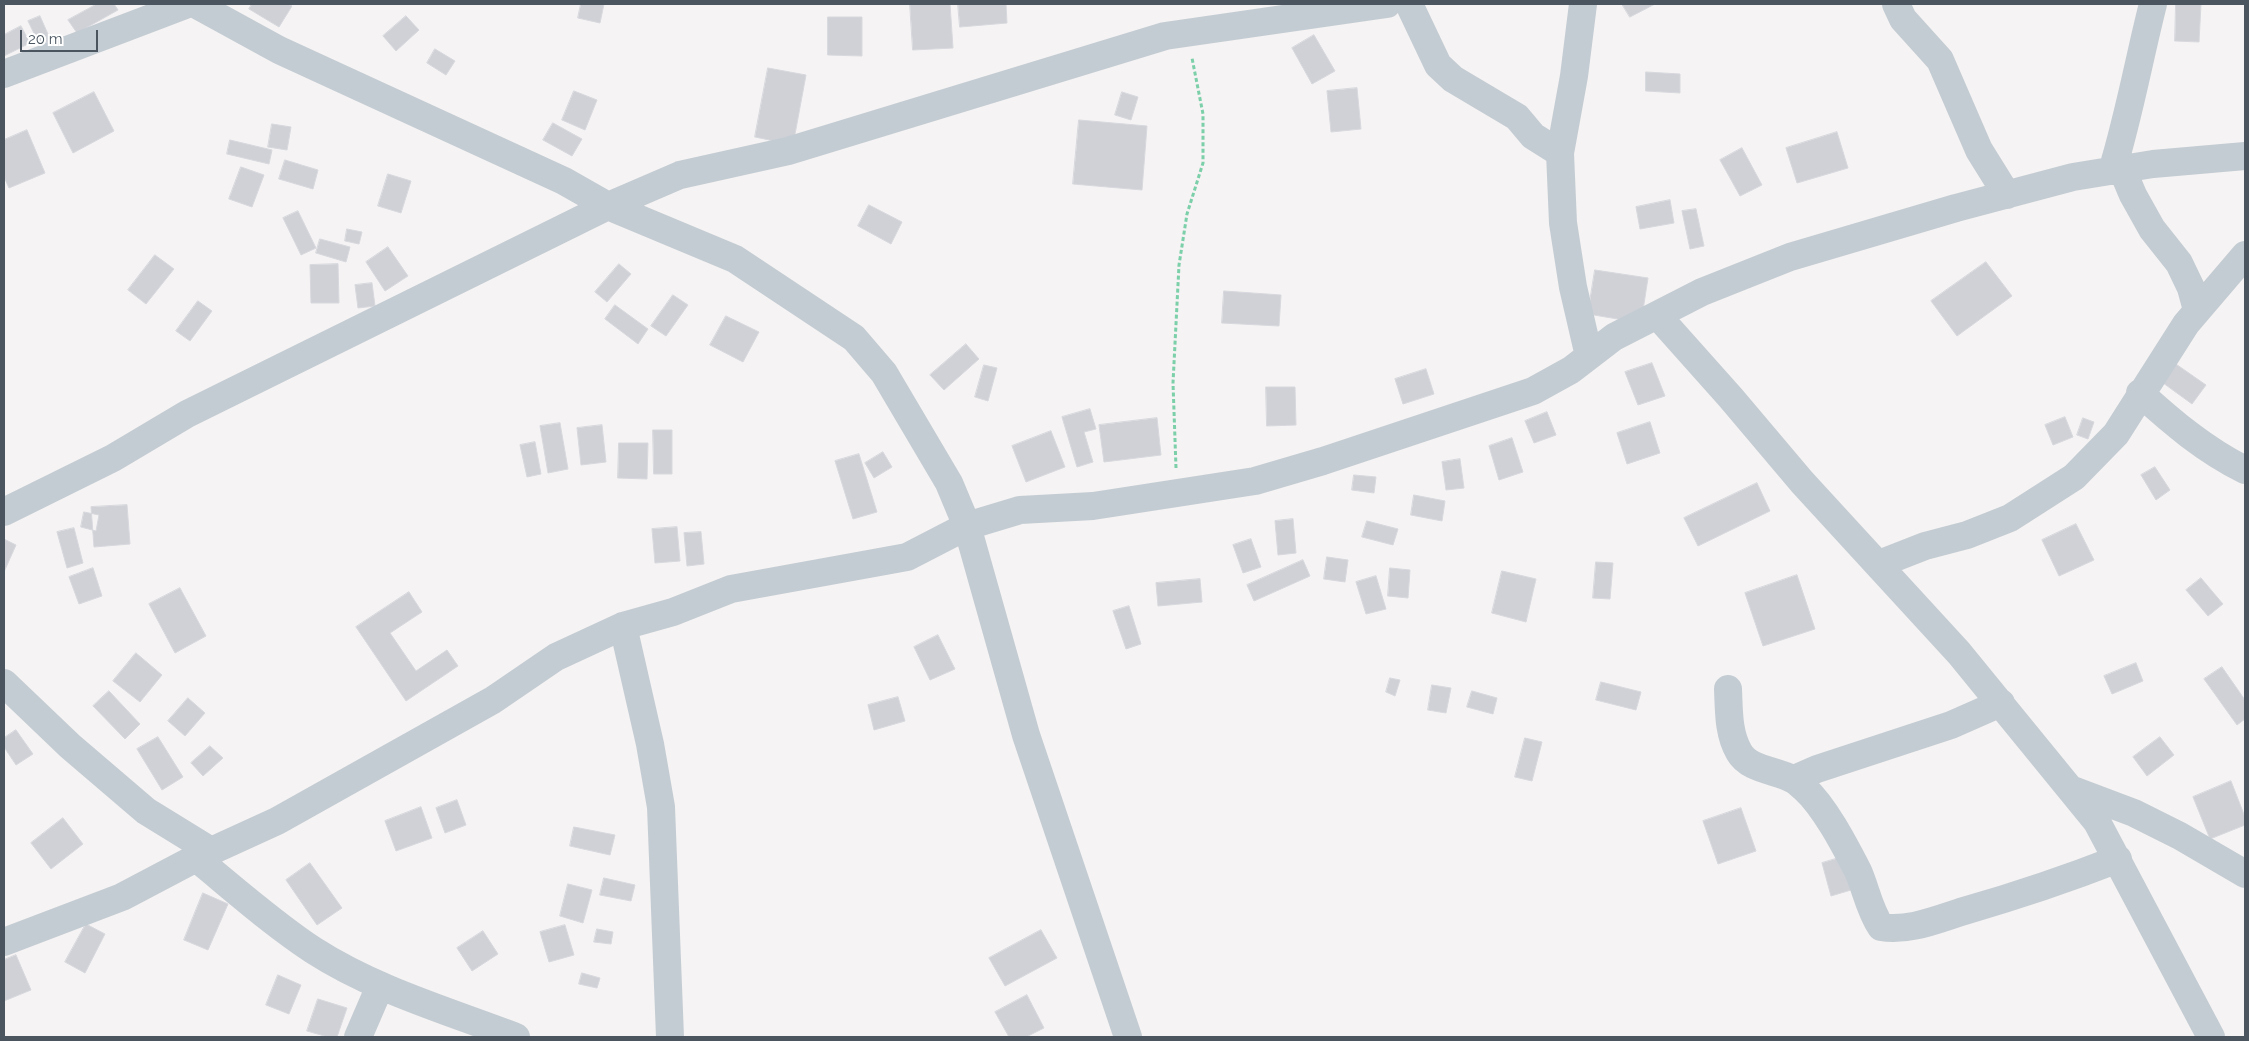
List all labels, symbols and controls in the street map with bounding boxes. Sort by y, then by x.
scale bar [22,20,100,52]
text: 20 m [28,30,63,48]

